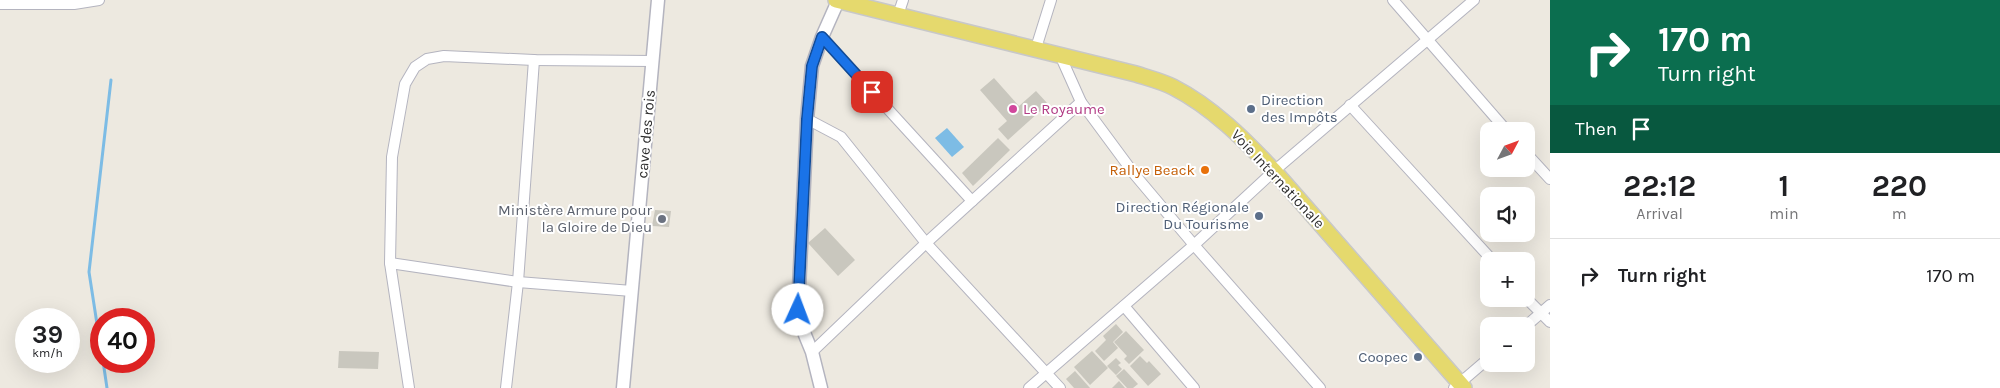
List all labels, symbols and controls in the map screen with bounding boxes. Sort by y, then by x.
text: 170 m [1658,19,1752,60]
icon: right [1575,20,1640,85]
text: Turn right [1658,61,1756,87]
pin [851,71,893,113]
icon: arrive [858,78,886,106]
street label: cave des rois [633,89,659,179]
place label: Direction des Impôts [1261,91,1338,126]
place label: Le Royaume [1023,100,1105,118]
marker: Le Royaume [1007,103,1019,115]
marker: Direction des Impôts [1245,103,1257,115]
icon: arrive [1627,115,1655,143]
text: Then [1575,118,1617,140]
north arrow [1480,122,1535,178]
map controls [1480,122,1535,372]
street label: Voie Internationale [1228,126,1328,232]
place label: Rallye Beack [1109,161,1195,179]
marker: Rallye Beack [1199,164,1211,176]
text: 22:12 [1623,168,1696,204]
text: 1 [1779,168,1789,204]
text: 220 [1872,168,1927,204]
button: sound [1480,187,1535,242]
place label: Direction Régionale Du Tourisme [1116,198,1249,233]
place label: Ministère Armure pour la Gloire de Dieu [498,201,653,236]
text: Arrival [1636,204,1683,223]
text: min [1769,204,1799,223]
text: m [1892,204,1907,223]
marker: Direction Régionale Du Tourisme [1253,210,1265,222]
marker: Ministère Armure pour la Gloire de Dieu [656,213,668,225]
button: + [1480,252,1535,307]
icon: right [1575,262,1603,290]
text: Turn right [1618,265,1707,287]
text: 170 m [1926,265,1975,287]
position arrow [771,283,823,335]
speed limit sign: 40 [90,308,155,373]
button: − [1480,317,1535,372]
text: 39 [32,320,63,349]
text: km/h [32,346,63,360]
place label: Coopec [1358,348,1408,366]
marker: Coopec [1412,351,1424,363]

